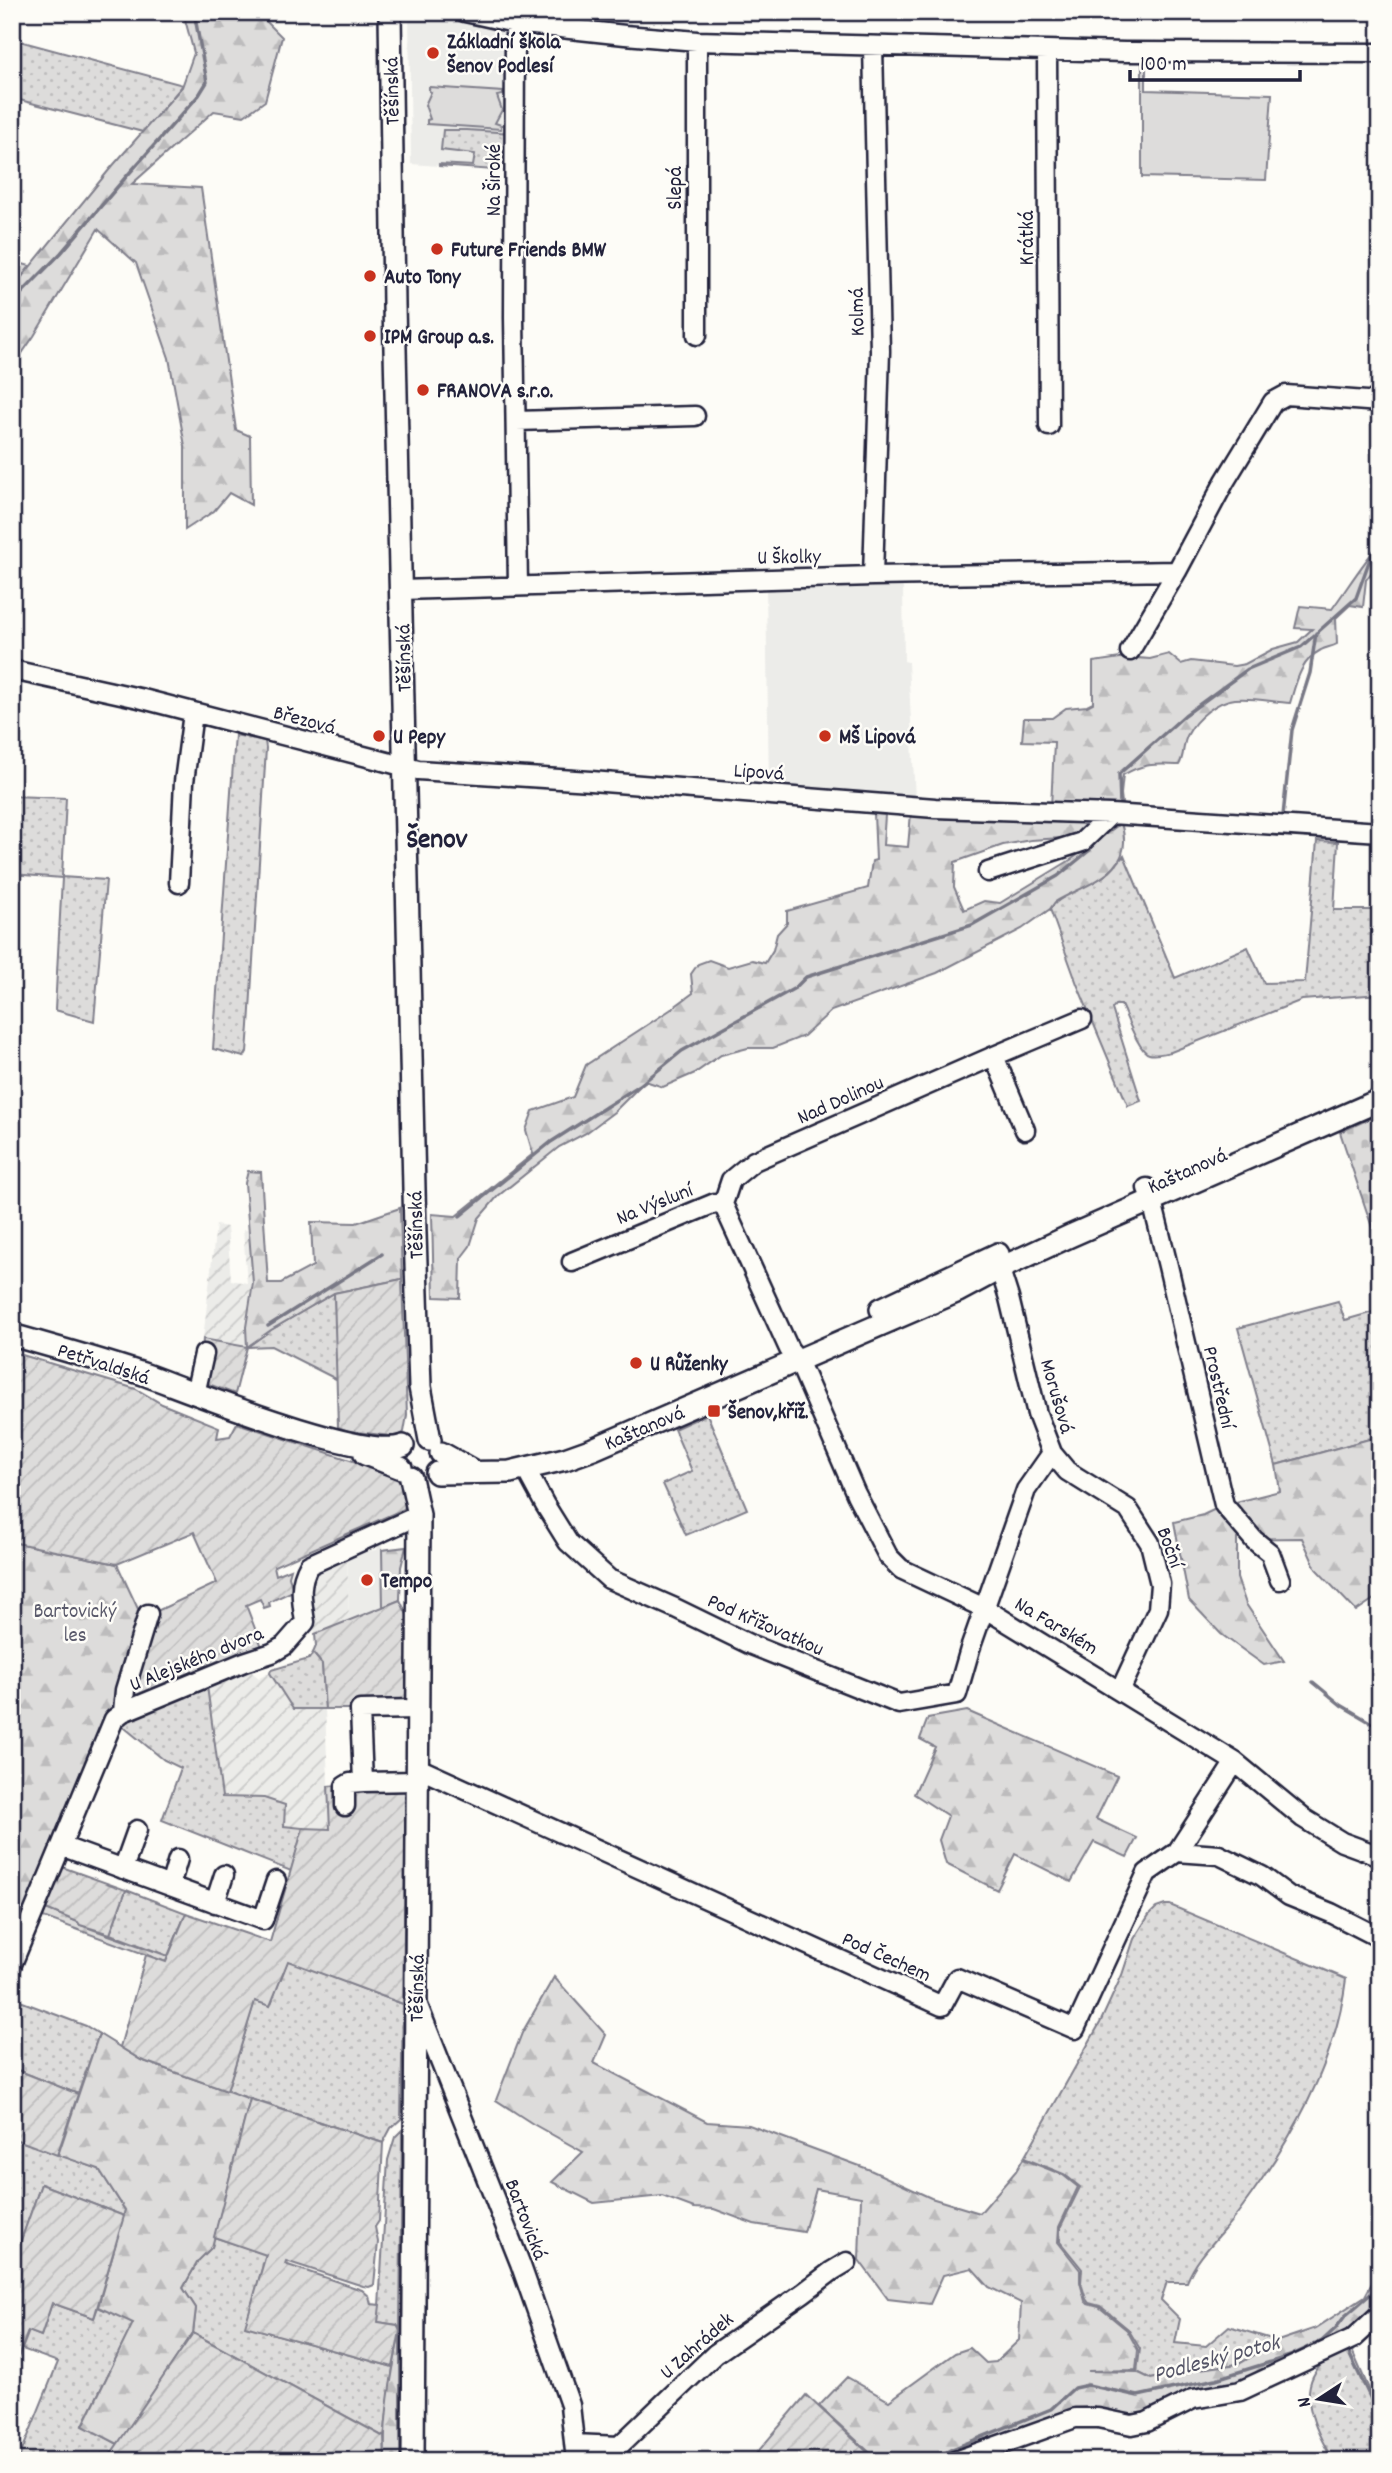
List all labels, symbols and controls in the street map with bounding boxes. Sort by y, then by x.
place label: Základní škola Šenov Podlesí [447,29,561,83]
scale bar [1130,38,1299,82]
marker: Základní škola Šenov Podlesí [425,45,441,61]
text: 100 m [1140,51,1187,81]
street label: Těšínská [378,56,410,125]
street label: Na Široké [481,144,511,216]
street label: Slepá [662,166,692,210]
street label: Krátká [1014,210,1044,265]
place label: Future Friends BMW [451,237,607,267]
marker: Future Friends BMW [429,241,445,257]
place label: Auto Tony [384,264,462,294]
marker: Auto Tony [362,268,378,284]
street label: Kolmá [844,287,874,337]
place label: IPM Group a.s. [384,324,494,354]
marker: IPM Group a.s. [362,328,378,344]
place label: FRANOVA s.r.o. [437,378,553,408]
marker: FRANOVA s.r.o. [415,382,431,398]
street label: U Školky [757,543,822,575]
street label: Těšínská [390,623,422,692]
street label: Březová [270,699,339,745]
place label: U Pepy [393,724,446,754]
place label: MŠ Lipová [839,724,916,754]
marker: U Pepy [371,728,387,744]
marker: MŠ Lipová [817,728,833,744]
street label: Lipová [732,757,786,791]
district label: Šenov [407,822,468,862]
street label: Nad Dolinou [793,1069,889,1134]
street label: Kaštanová [1144,1142,1233,1204]
street label: Na Výsluní [612,1176,700,1235]
street label: Těšínská [402,1190,434,1259]
street label: Petřvaldská [53,1337,154,1395]
street label: Prostřední [1193,1344,1242,1434]
place label: U Růženky [650,1351,729,1381]
marker: U Růženky [628,1355,644,1371]
street label: Morušová [1030,1356,1080,1438]
street label: Kaštanová [600,1399,690,1460]
place label: Šenov,křiž. [728,1399,809,1429]
marker: Šenov,křiž. [706,1403,722,1419]
street label: Boční [1147,1523,1190,1575]
place label: Tempo [381,1568,432,1598]
marker: Tempo [359,1572,375,1588]
street label: Pod Křižovatkou [702,1588,828,1666]
street label: Na Farském [1008,1591,1103,1664]
park label: Bartovický les [34,1598,117,1652]
street label: U Alejského dvora [126,1620,270,1701]
street label: Pod Čechem [836,1926,935,1992]
street label: Těšínská [403,1953,435,2022]
street label: Bartovická [495,2175,554,2266]
street label: U Zahrádek [654,2307,742,2388]
water label: Podleský potok [1150,2327,1286,2393]
north arrow [1284,2364,1354,2434]
text: N [1292,2394,1320,2409]

